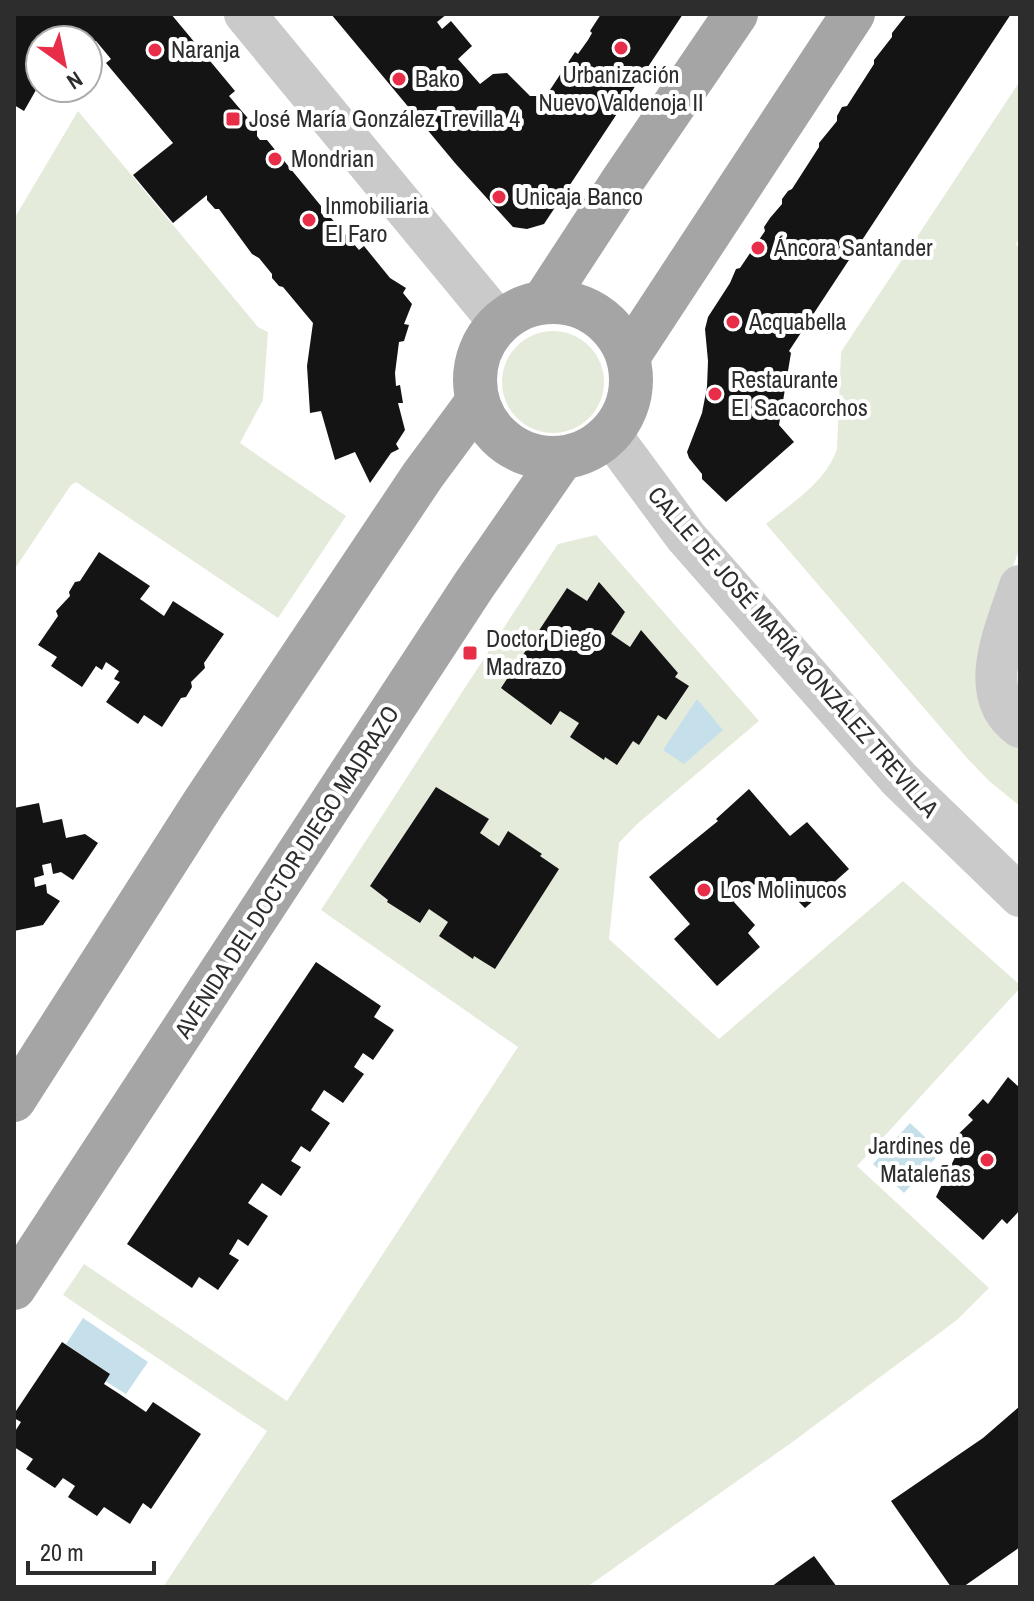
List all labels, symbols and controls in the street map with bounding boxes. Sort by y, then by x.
north arrow [24,24,104,104]
place label: Naranja [171,33,240,65]
marker: Urbanización Nuevo Valdenoja II [612,39,630,57]
marker: Naranja [146,41,164,59]
place label: Urbanización Nuevo Valdenoja II [539,58,703,118]
place label: Bako [415,62,460,94]
text: N [61,65,89,97]
marker: Bako [390,70,408,88]
place label: José María González Trevilla 4 [249,102,520,134]
marker: José María González Trevilla 4 [224,110,242,128]
place label: Mondrian [291,142,374,174]
marker: Mondrian [266,150,284,168]
place label: Unicaja Banco [515,180,643,212]
marker: Unicaja Banco [490,188,508,206]
place label: Inmobiliaria El Faro [325,189,429,249]
marker: Inmobiliaria El Faro [300,211,318,229]
place label: Áncora Santander [773,231,933,263]
marker: Áncora Santander [749,239,767,257]
place label: Acquabella [748,305,846,337]
marker: Acquabella [724,313,742,331]
place label: Restaurante El Sacacorchos [731,363,868,423]
marker: Restaurante El Sacacorchos [706,385,724,403]
street label: CALLE DE JOSÉ MARÍA GONZÁLEZ TREVILLA [641,479,947,824]
place label: Doctor Diego Madrazo [486,622,602,682]
marker: Doctor Diego Madrazo [461,644,479,662]
street label: AVENIDA DEL DOCTOR DIEGO MADRAZO [166,699,406,1045]
place label: Los Molinucos [720,873,847,905]
marker: Los Molinucos [695,881,713,899]
place label: Jardines de Mataleñas [868,1129,971,1189]
marker: Jardines de Mataleñas [978,1151,996,1169]
scale bar [28,1525,154,1575]
text: 20 m [40,1536,84,1568]

